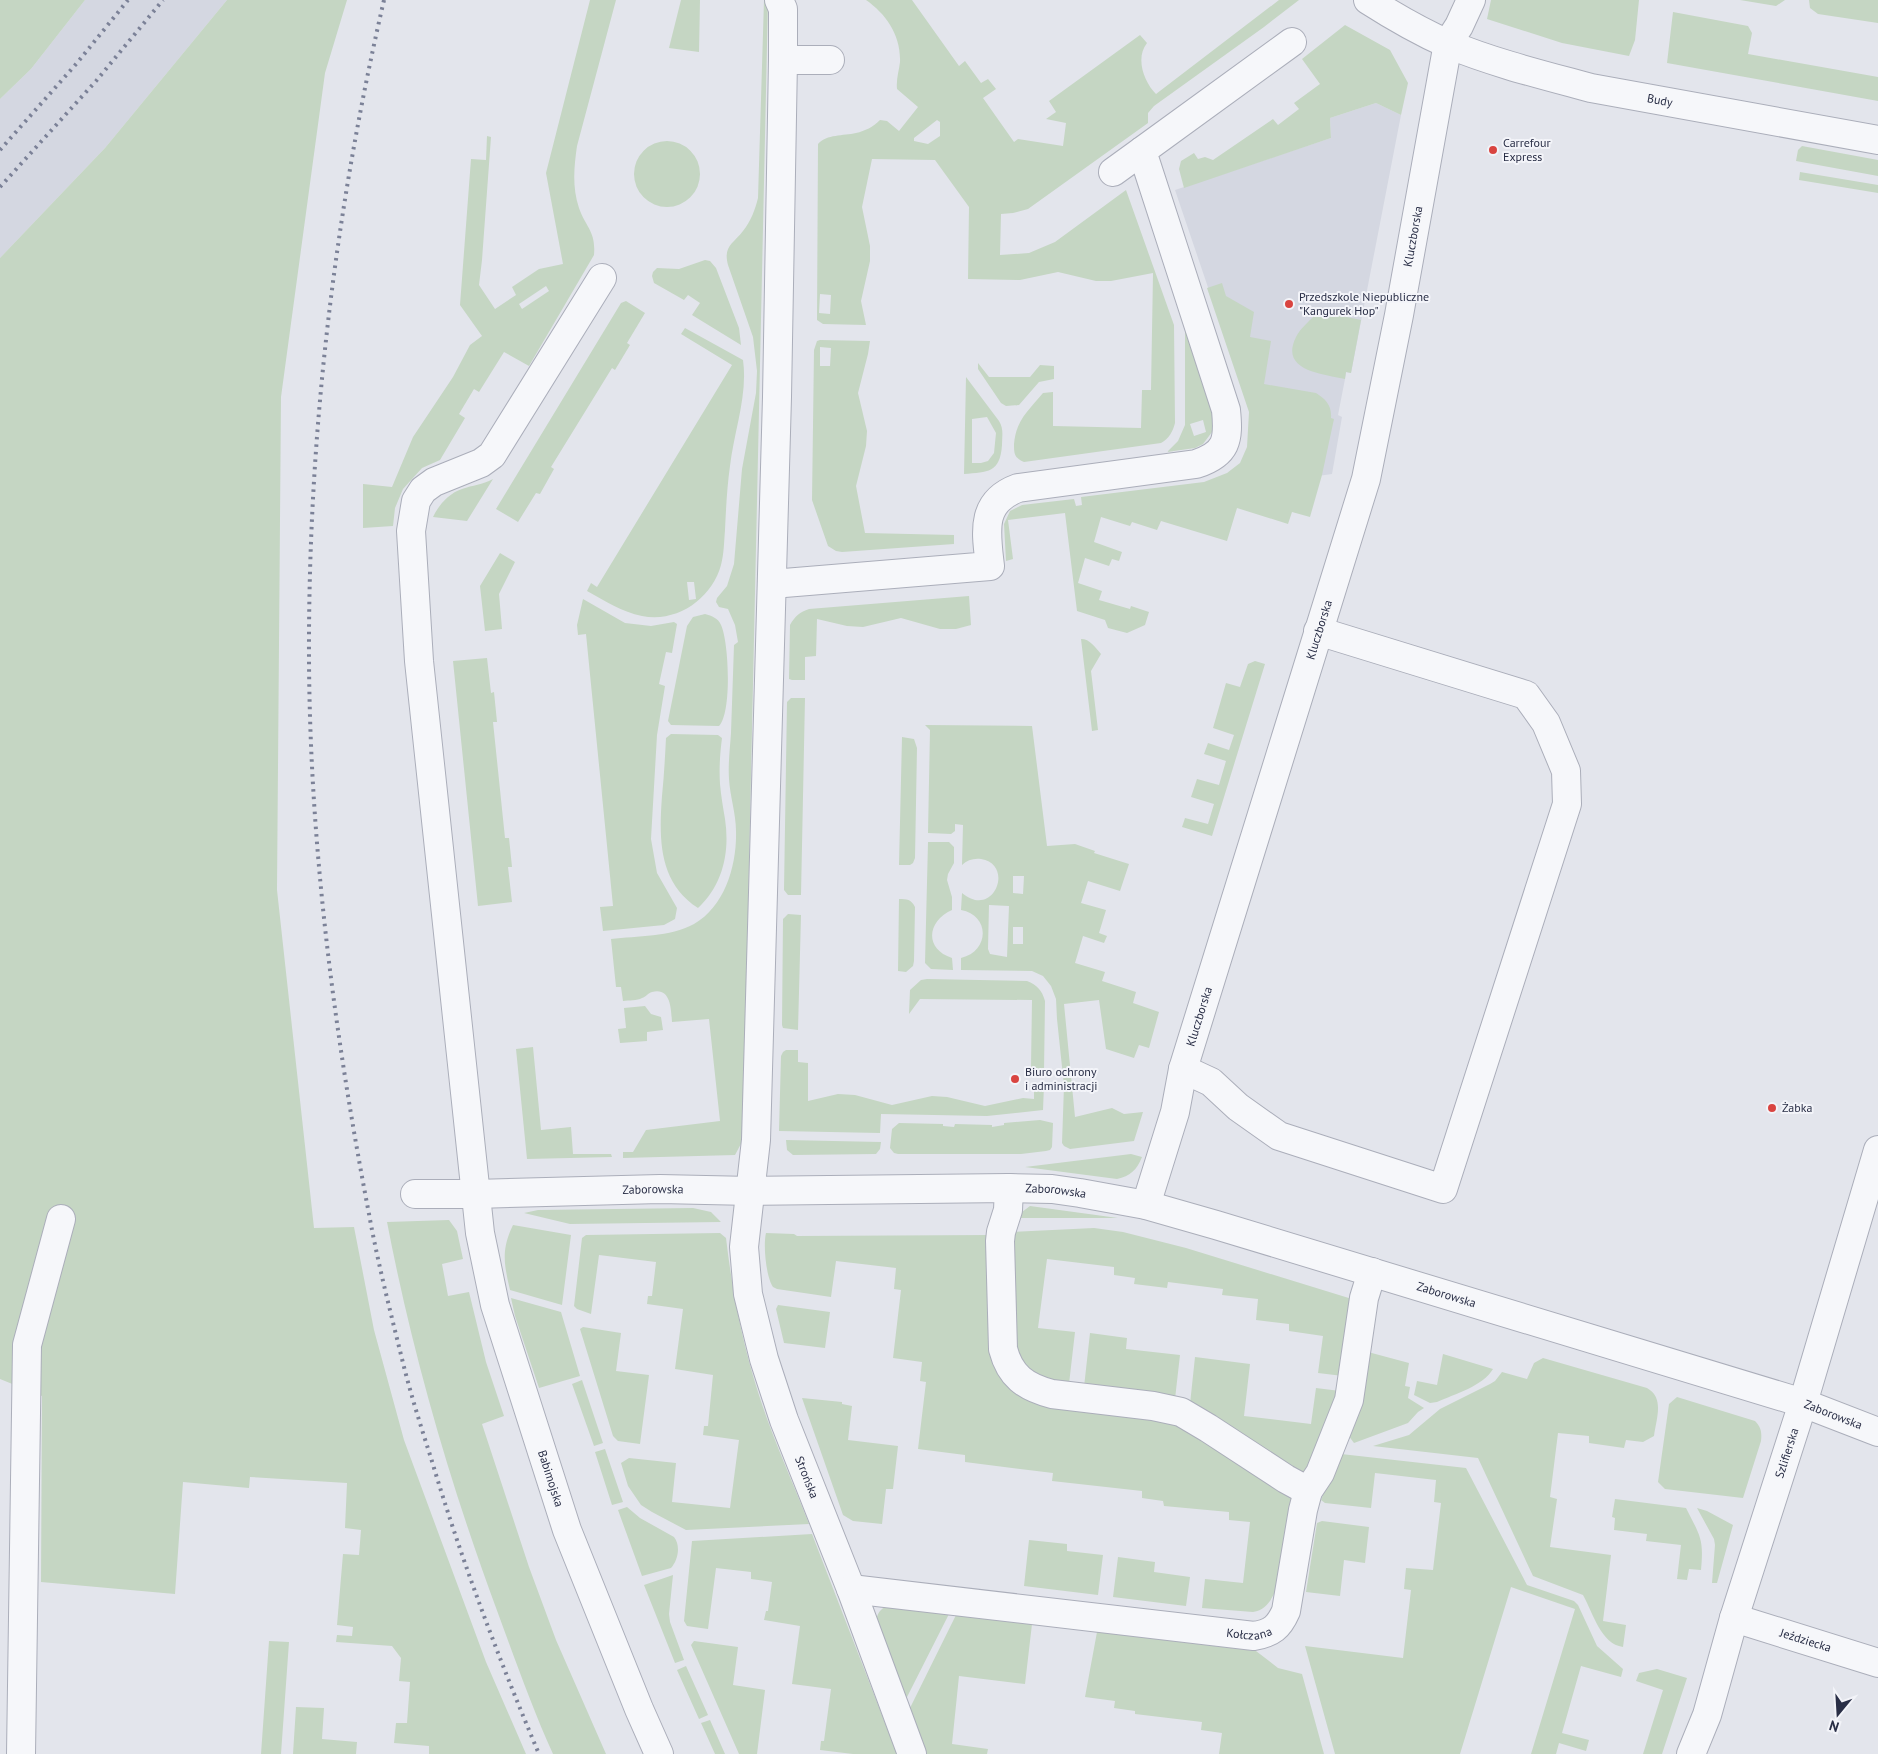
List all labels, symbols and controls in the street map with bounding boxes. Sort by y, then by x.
street label: Budy [1646,90,1674,110]
place label: Carrefour Express [1503,135,1551,164]
marker: Carrefour Express [1487,144,1499,156]
street label: Kluczborska [1400,205,1426,268]
place label: Przedszkole Niepubliczne "Kangurek Hop" [1299,289,1429,318]
marker: Przedszkole Niepubliczne "Kangurek Hop" [1283,298,1295,310]
street label: Kluczborska [1302,598,1335,661]
street label: Kluczborska [1182,985,1215,1048]
place label: Biuro ochrony i administracji [1025,1064,1098,1093]
marker: Biuro ochrony i administracji [1009,1073,1021,1085]
place label: Żabka [1782,1100,1812,1115]
marker: Żabka [1766,1102,1778,1114]
street label: Zaborowska [1025,1180,1088,1201]
street label: Zaborowska [622,1181,684,1197]
street label: Zaborowska [1415,1278,1478,1310]
street label: Zaborowska [1802,1396,1865,1432]
street label: Szlifierska [1771,1426,1802,1480]
street label: Babimojska [535,1448,567,1509]
street label: Strońska [792,1454,822,1501]
street label: Kołczana [1226,1623,1274,1643]
street label: Jeździecka [1777,1625,1833,1655]
north arrow [1813,1689,1863,1739]
text: N [1827,1716,1841,1736]

